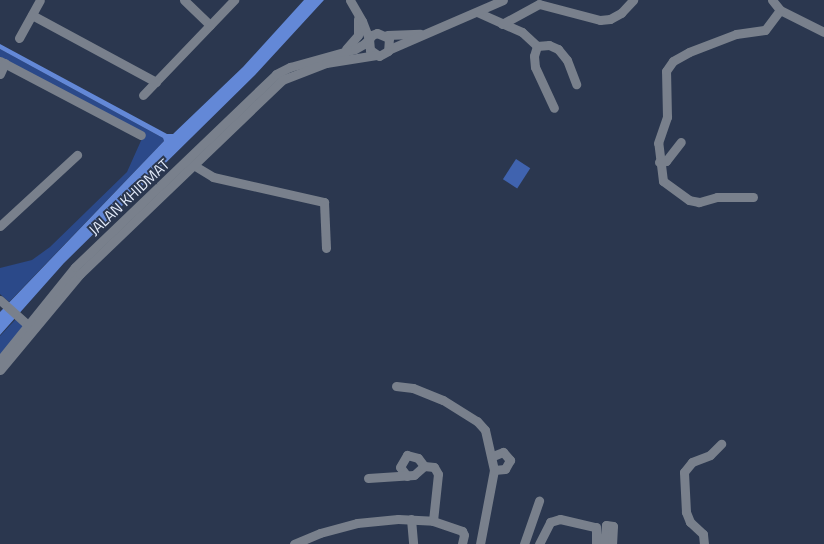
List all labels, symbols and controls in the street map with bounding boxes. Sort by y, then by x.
street label: JALAN KHIDMAT [85,155,173,239]

